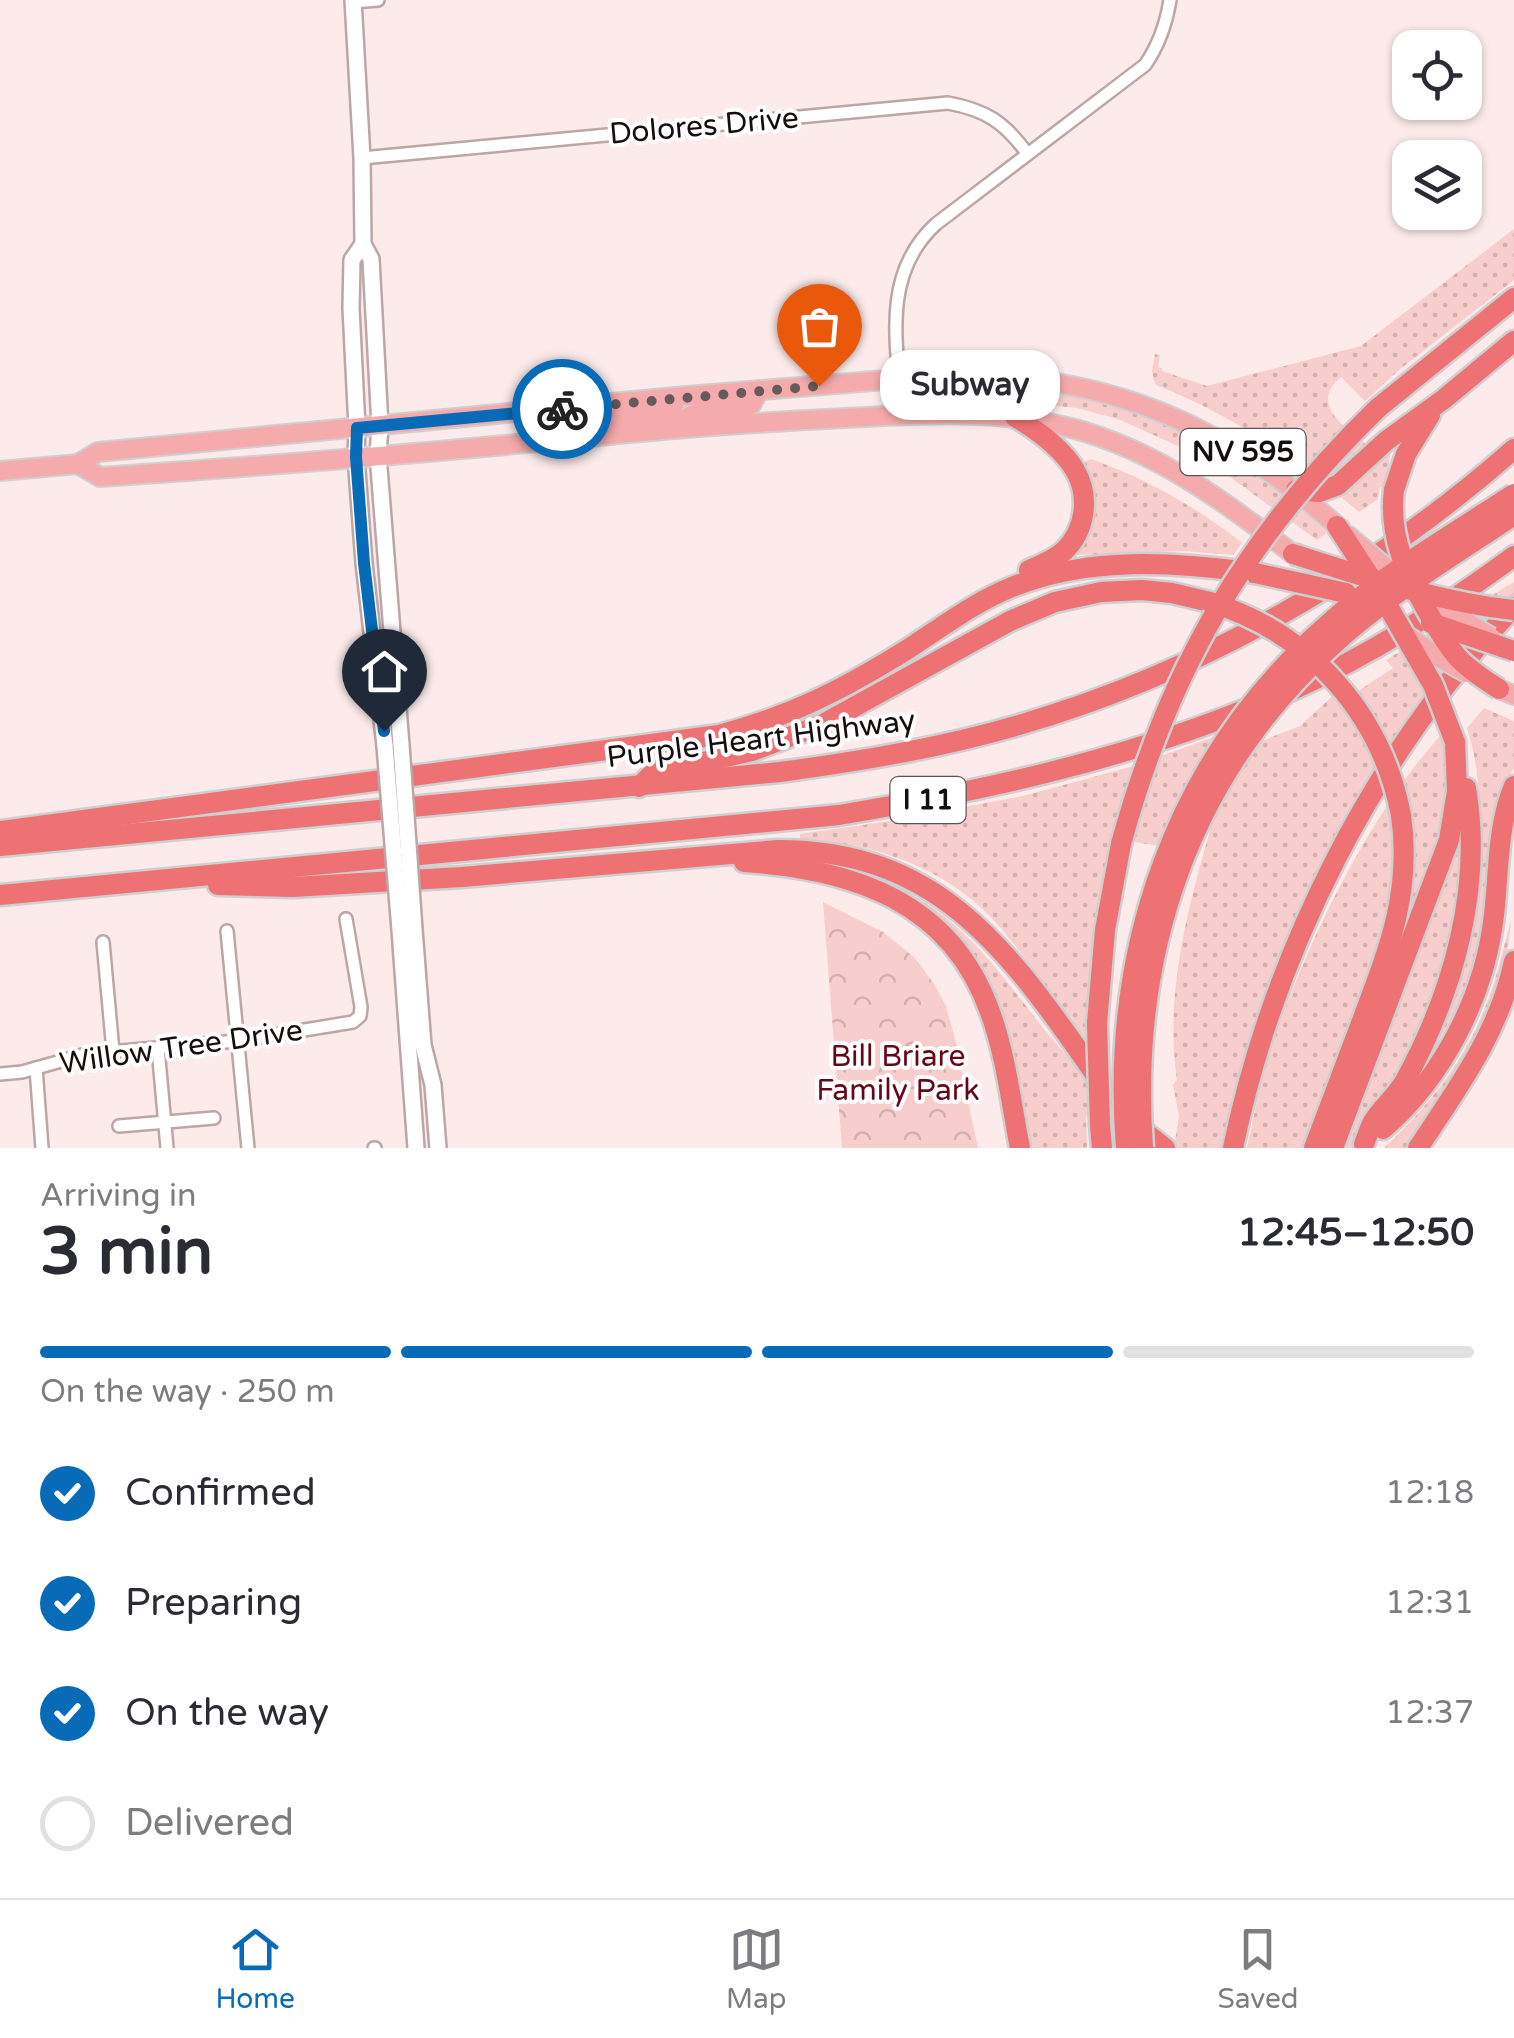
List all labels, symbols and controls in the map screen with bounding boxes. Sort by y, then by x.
map controls [1392,30,1482,230]
button: locate [1392,30,1482,120]
street label: Dolores Drive [608,99,800,153]
button: layers [1392,140,1482,230]
pin [777,284,862,387]
icon: bag [792,299,847,354]
callout: Subway [879,351,1059,421]
courier [512,359,612,459]
text: Subway [911,366,1029,404]
icon: bike [535,382,590,437]
road number: NV 595 [1180,429,1306,475]
pin [342,629,427,732]
icon: home [357,644,412,699]
street label: Purple Heart Highway [605,702,917,776]
road number: I 11 [890,777,966,823]
street label: Willow Tree Drive [57,1012,305,1082]
park label: Bill Briare Family Park [816,1038,980,1109]
text: Arriving in [40,1177,197,1215]
text: 12:45–12:50 [1237,1210,1474,1256]
text: 3 min [40,1213,213,1292]
text: On the way · 250 m [40,1373,335,1411]
icon: check [40,1466,95,1521]
text: Confirmed [125,1470,316,1516]
text: 12:18 [1385,1474,1474,1512]
icon: check [40,1576,95,1631]
text: Preparing [125,1580,302,1626]
text: 12:31 [1385,1584,1474,1622]
icon: check [40,1686,95,1741]
text: On the way [125,1690,329,1736]
text: 12:37 [1385,1694,1474,1732]
text: Delivered [125,1800,294,1846]
tab: Home [216,1922,295,2016]
tab: Map [726,1922,786,2016]
tab: Saved [1218,1922,1298,2016]

